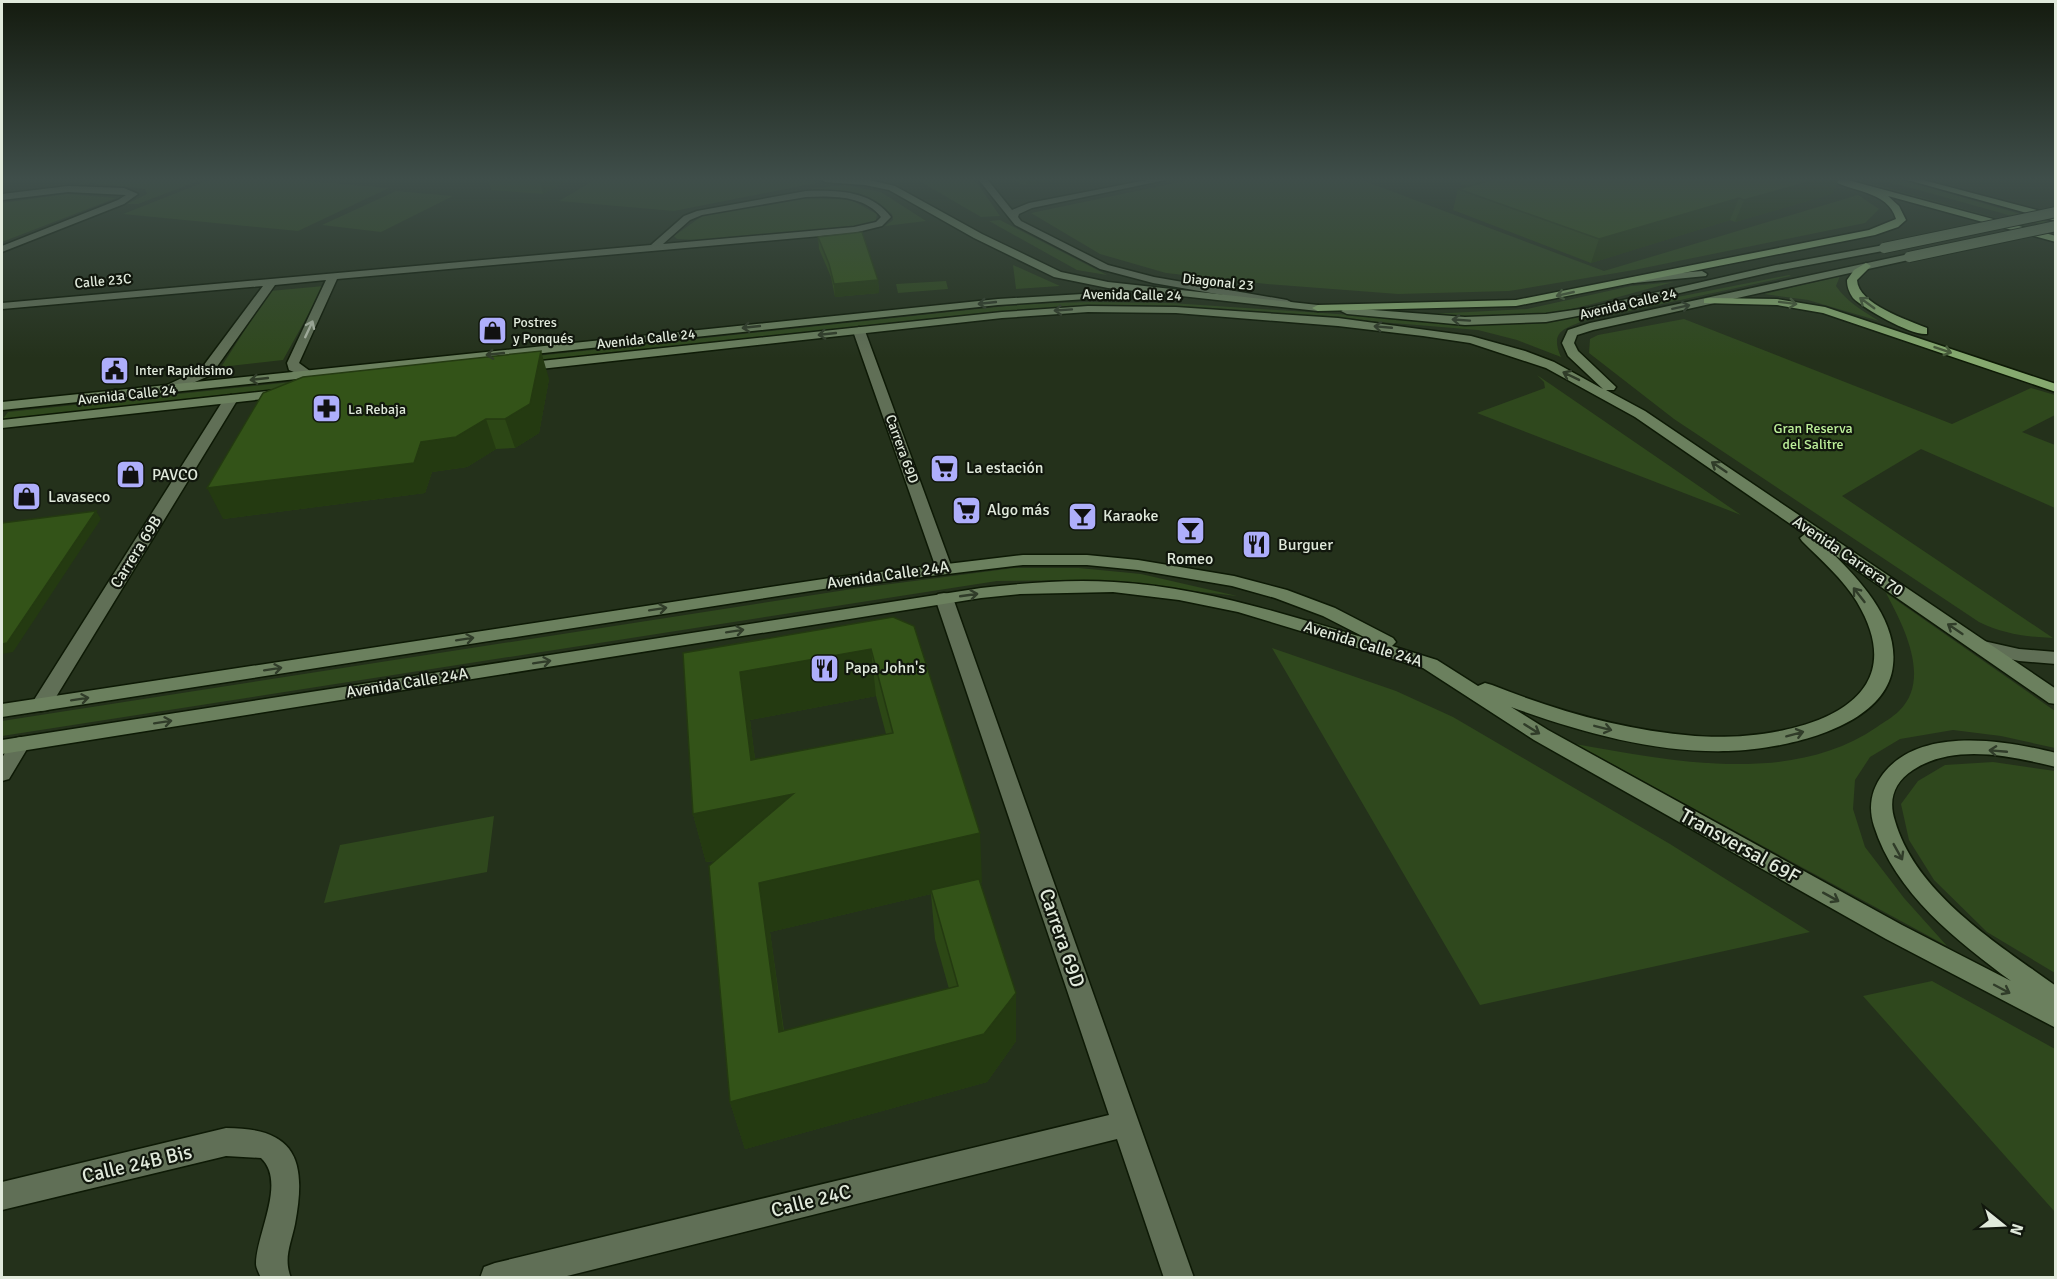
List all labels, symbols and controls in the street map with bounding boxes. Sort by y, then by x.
street label: Calle 23C [74,270,132,292]
street label: Diagonal 23 [1181,270,1255,294]
street label: Avenida Calle 24 [1578,284,1679,323]
street label: Avenida Calle 24 [1082,286,1182,304]
one-way arrow [1556,289,1575,300]
one-way arrow [1860,297,1876,309]
one-way arrow [978,298,998,309]
one-way arrow [1777,298,1797,309]
one-way arrow [1671,301,1691,312]
one-way arrow [1053,304,1073,315]
shop icon: Postres y Ponqués [476,314,508,346]
place label: Postres y Ponqués [513,314,573,347]
one-way arrow [1451,315,1471,326]
one-way arrow [303,320,315,338]
one-way arrow [1374,321,1394,332]
one-way arrow [742,322,762,333]
street label: Avenida Calle 24 [596,325,697,353]
one-way arrow [818,329,838,340]
one-way arrow [1933,345,1952,356]
one-way arrow [485,349,505,360]
public building icon: Inter Rapidisimo [98,354,130,386]
place label: Inter Rapidisimo [135,362,233,379]
one-way arrow [1562,369,1580,381]
one-way arrow [250,374,270,385]
street label: Avenida Calle 24 [77,381,178,409]
pharmacy icon: La Rebaja [311,393,343,425]
place label: La Rebaja [348,401,406,418]
street label: Carrera 69D [882,412,922,486]
park label: Gran Reserva del Salitre [1773,420,1853,453]
supermarket icon: La estación [929,452,961,484]
place label: La estación [966,458,1044,478]
shop icon: PAVCO [115,459,147,491]
one-way arrow [1710,461,1727,474]
place label: PAVCO [152,465,198,485]
shop icon: Lavaseco [11,481,43,513]
place label: Lavaseco [48,487,110,507]
supermarket icon: Algo más [950,494,982,526]
place label: Algo más [987,500,1049,520]
bar icon: Karaoke [1066,500,1098,532]
place label: Karaoke [1103,506,1159,526]
street label: Avenida Carrera 70 [1789,511,1907,601]
street label: Carrera 69B [106,512,166,592]
bar icon: Romeo [1174,515,1206,547]
restaurant icon: Burguer [1241,529,1273,561]
place label: Burguer [1278,535,1333,555]
place label: Romeo [1167,549,1213,569]
street label: Avenida Calle 24A [826,557,951,593]
one-way arrow [1853,587,1866,603]
one-way arrow [959,589,978,600]
one-way arrow [648,604,668,615]
street label: Avenida Calle 24A [1301,616,1425,672]
one-way arrow [1947,623,1964,635]
one-way arrow [725,625,744,636]
one-way arrow [455,633,475,644]
restaurant icon: Papa John's [808,652,840,684]
one-way arrow [532,656,552,667]
place label: Papa John's [845,658,925,678]
one-way arrow [262,663,282,674]
street label: Avenida Calle 24A [345,663,470,703]
one-way arrow [70,693,89,704]
one-way arrow [153,716,172,727]
one-way arrow [1593,722,1612,734]
one-way arrow [1524,723,1541,736]
one-way arrow [1786,728,1805,739]
one-way arrow [1988,745,2008,756]
street label: Transversal 69F [1676,803,1804,889]
one-way arrow [1892,843,1904,860]
street label: Carrera 69D [1033,885,1091,991]
one-way arrow [1822,891,1839,903]
one-way arrow [1993,984,2011,995]
street label: Calle 24B Bis [80,1139,195,1189]
street label: Calle 24C [768,1179,854,1223]
north arrow [1973,1195,2033,1255]
text: N [2005,1221,2028,1238]

